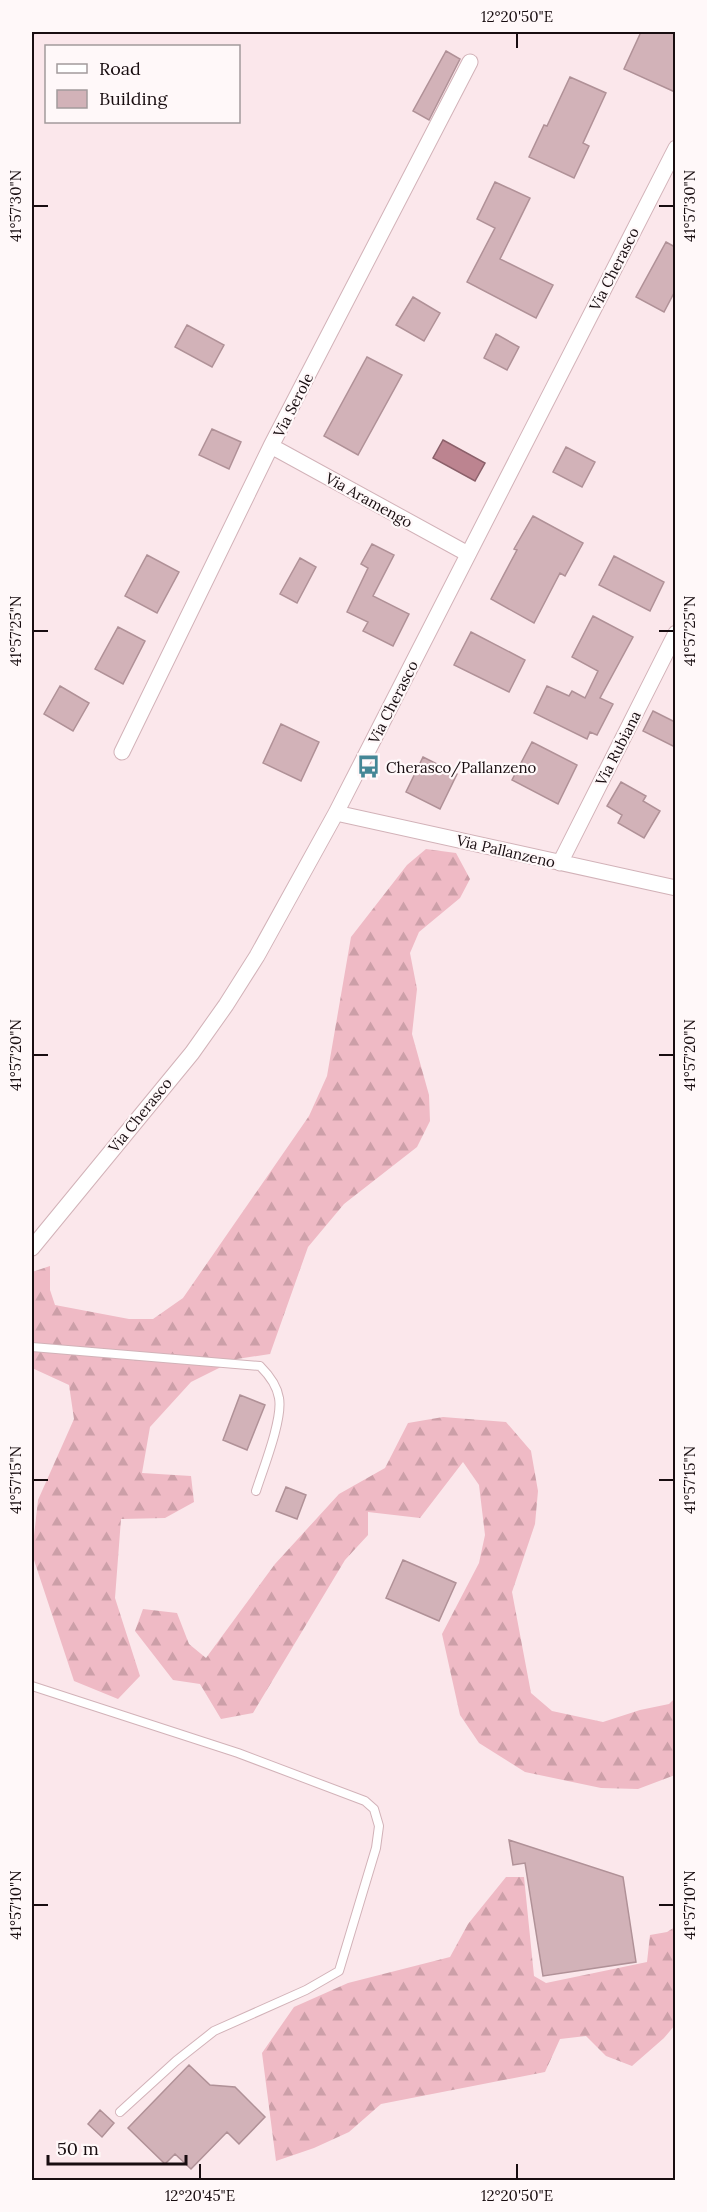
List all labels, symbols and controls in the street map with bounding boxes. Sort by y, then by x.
text: 12°20'50"E [481,7,553,26]
legend [45,45,240,123]
text: Road [99,57,141,80]
text: Building [99,87,169,110]
text: 41°57'30"N [6,170,25,242]
text: 41°57'30"N [680,170,699,242]
street label: Via Cherasco [584,224,643,315]
street label: Via Serole [268,370,317,441]
street label: Via Aramengo [321,468,416,532]
text: 41°57'25"N [6,596,25,666]
text: 41°57'25"N [680,596,699,666]
street label: Via Cherasco [363,657,422,748]
street label: Via Rubiana [591,707,645,789]
bus stop icon: Cherasco/Pallanzeno [355,754,381,780]
place label: Cherasco/Pallanzeno [386,758,537,778]
street label: Via Pallanzeno [454,830,557,872]
text: 41°57'20"N [6,1019,25,1091]
text: 41°57'20"N [680,1019,699,1091]
street label: Via Cherasco [103,1074,176,1157]
text: 41°57'15"N [6,1446,25,1514]
text: 41°57'15"N [680,1446,699,1514]
text: 41°57'10"N [6,1870,25,1940]
text: 41°57'10"N [680,1870,699,1940]
scale bar [48,2128,186,2166]
text: 50 m [57,2137,99,2160]
text: 12°20'45"E [165,2186,235,2205]
text: 12°20'50"E [481,2186,553,2205]

